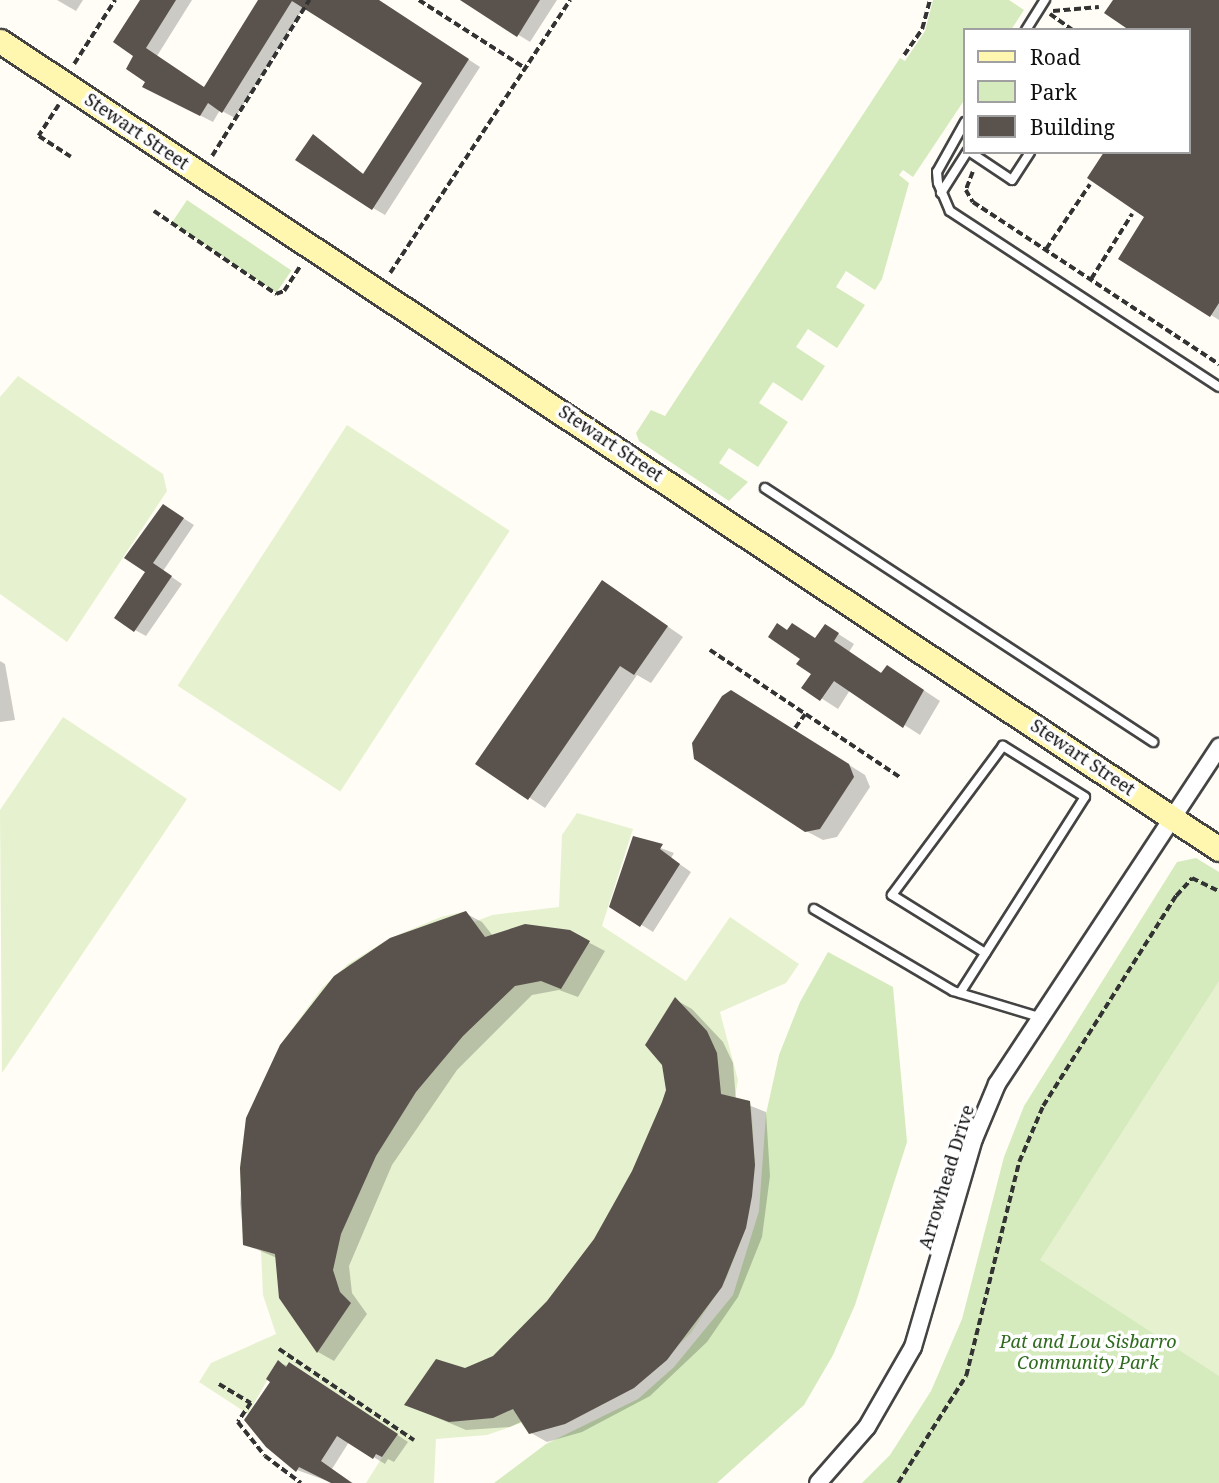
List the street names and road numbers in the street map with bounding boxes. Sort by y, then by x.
street label: Stewart Street [81,88,193,174]
street label: Stewart Street [555,400,667,486]
street label: Stewart Street [1027,714,1139,800]
street label: Arrowhead Drive [914,1102,978,1252]

